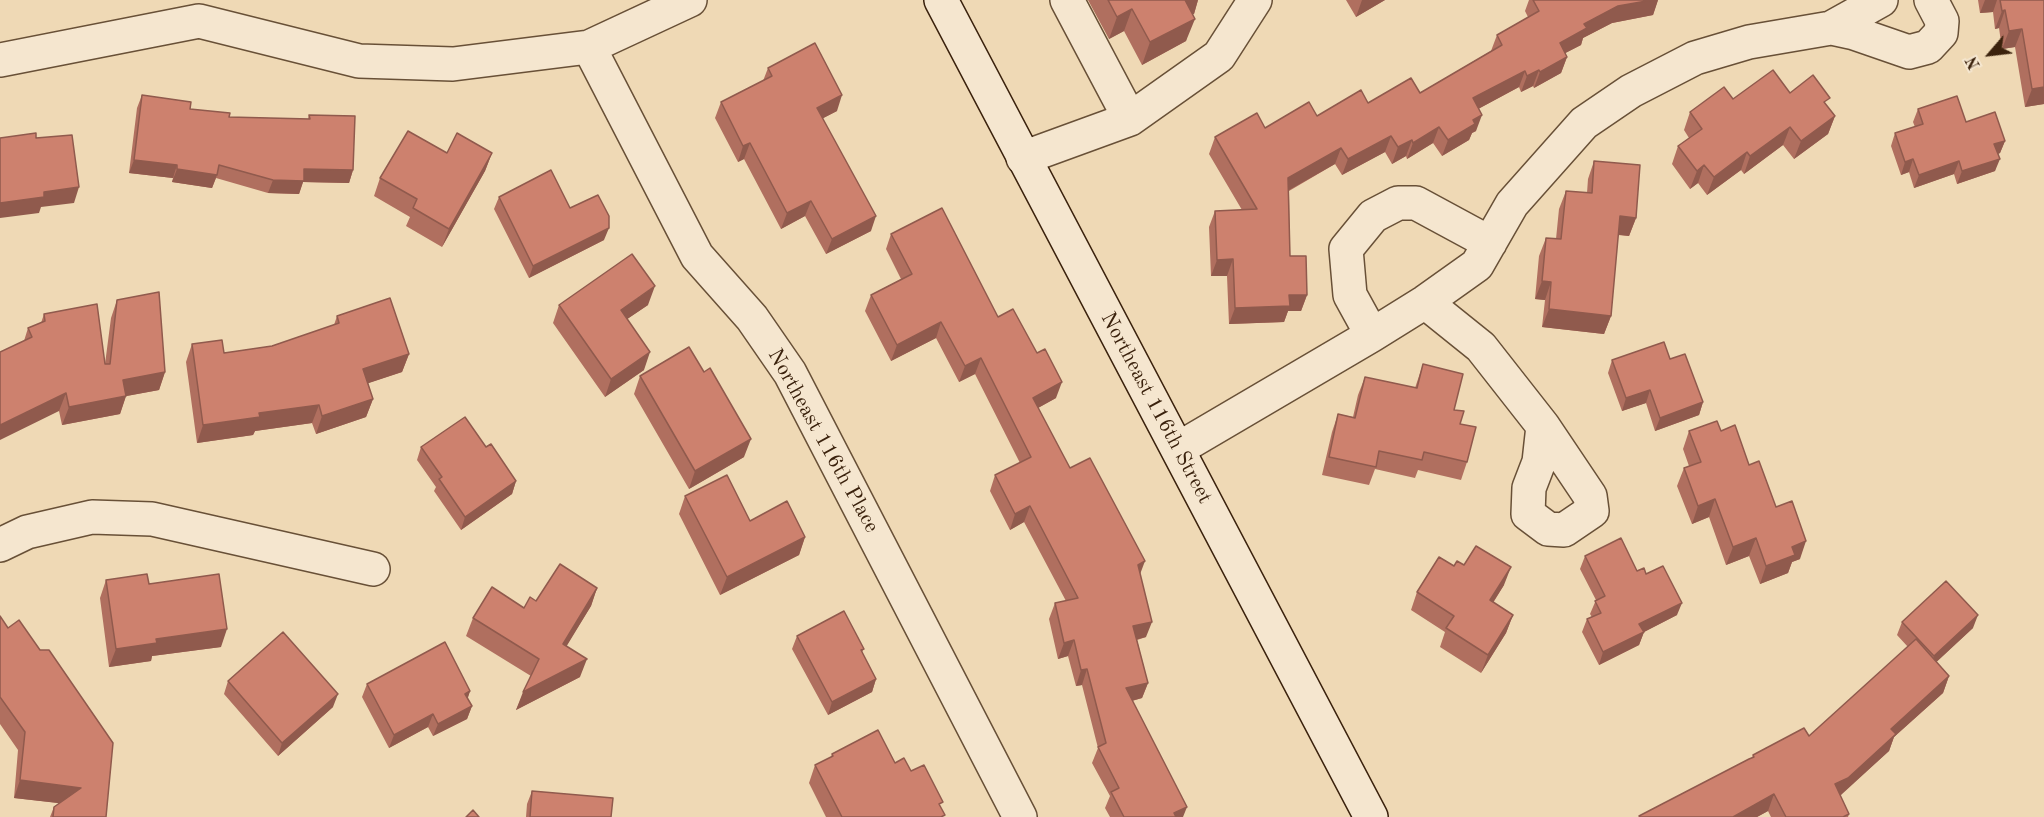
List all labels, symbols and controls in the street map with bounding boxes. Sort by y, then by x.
north arrow [1960,24,2020,84]
text: N [1964,53,1984,72]
street label: Northeast 116th Street [1095,308,1217,508]
street label: Northeast 116th Place [762,345,884,537]

